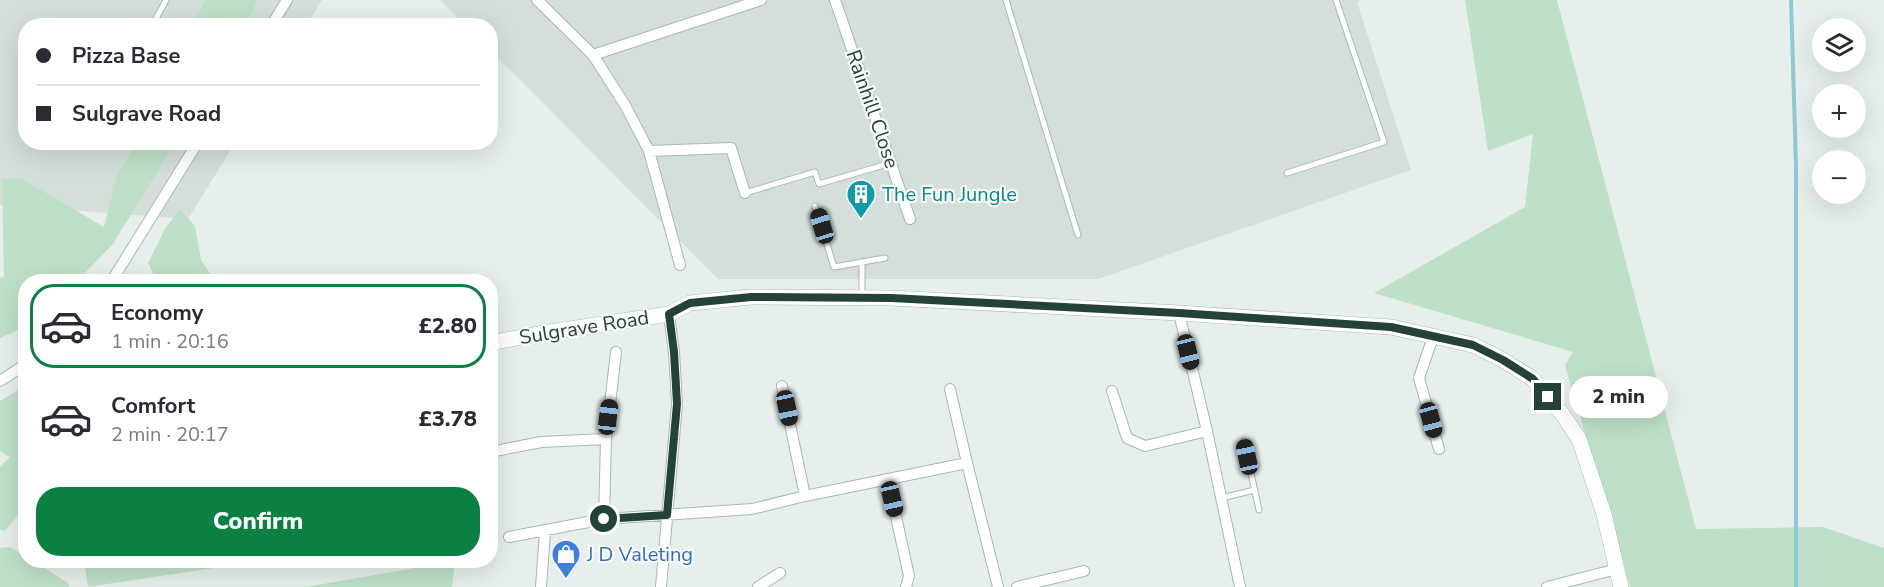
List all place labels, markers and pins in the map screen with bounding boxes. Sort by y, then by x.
building icon: The Fun Jungle [845,178,877,220]
place label: The Fun Jungle [882,181,1017,208]
shop icon: J D Valeting [550,538,582,580]
place label: J D Valeting [586,541,693,568]

